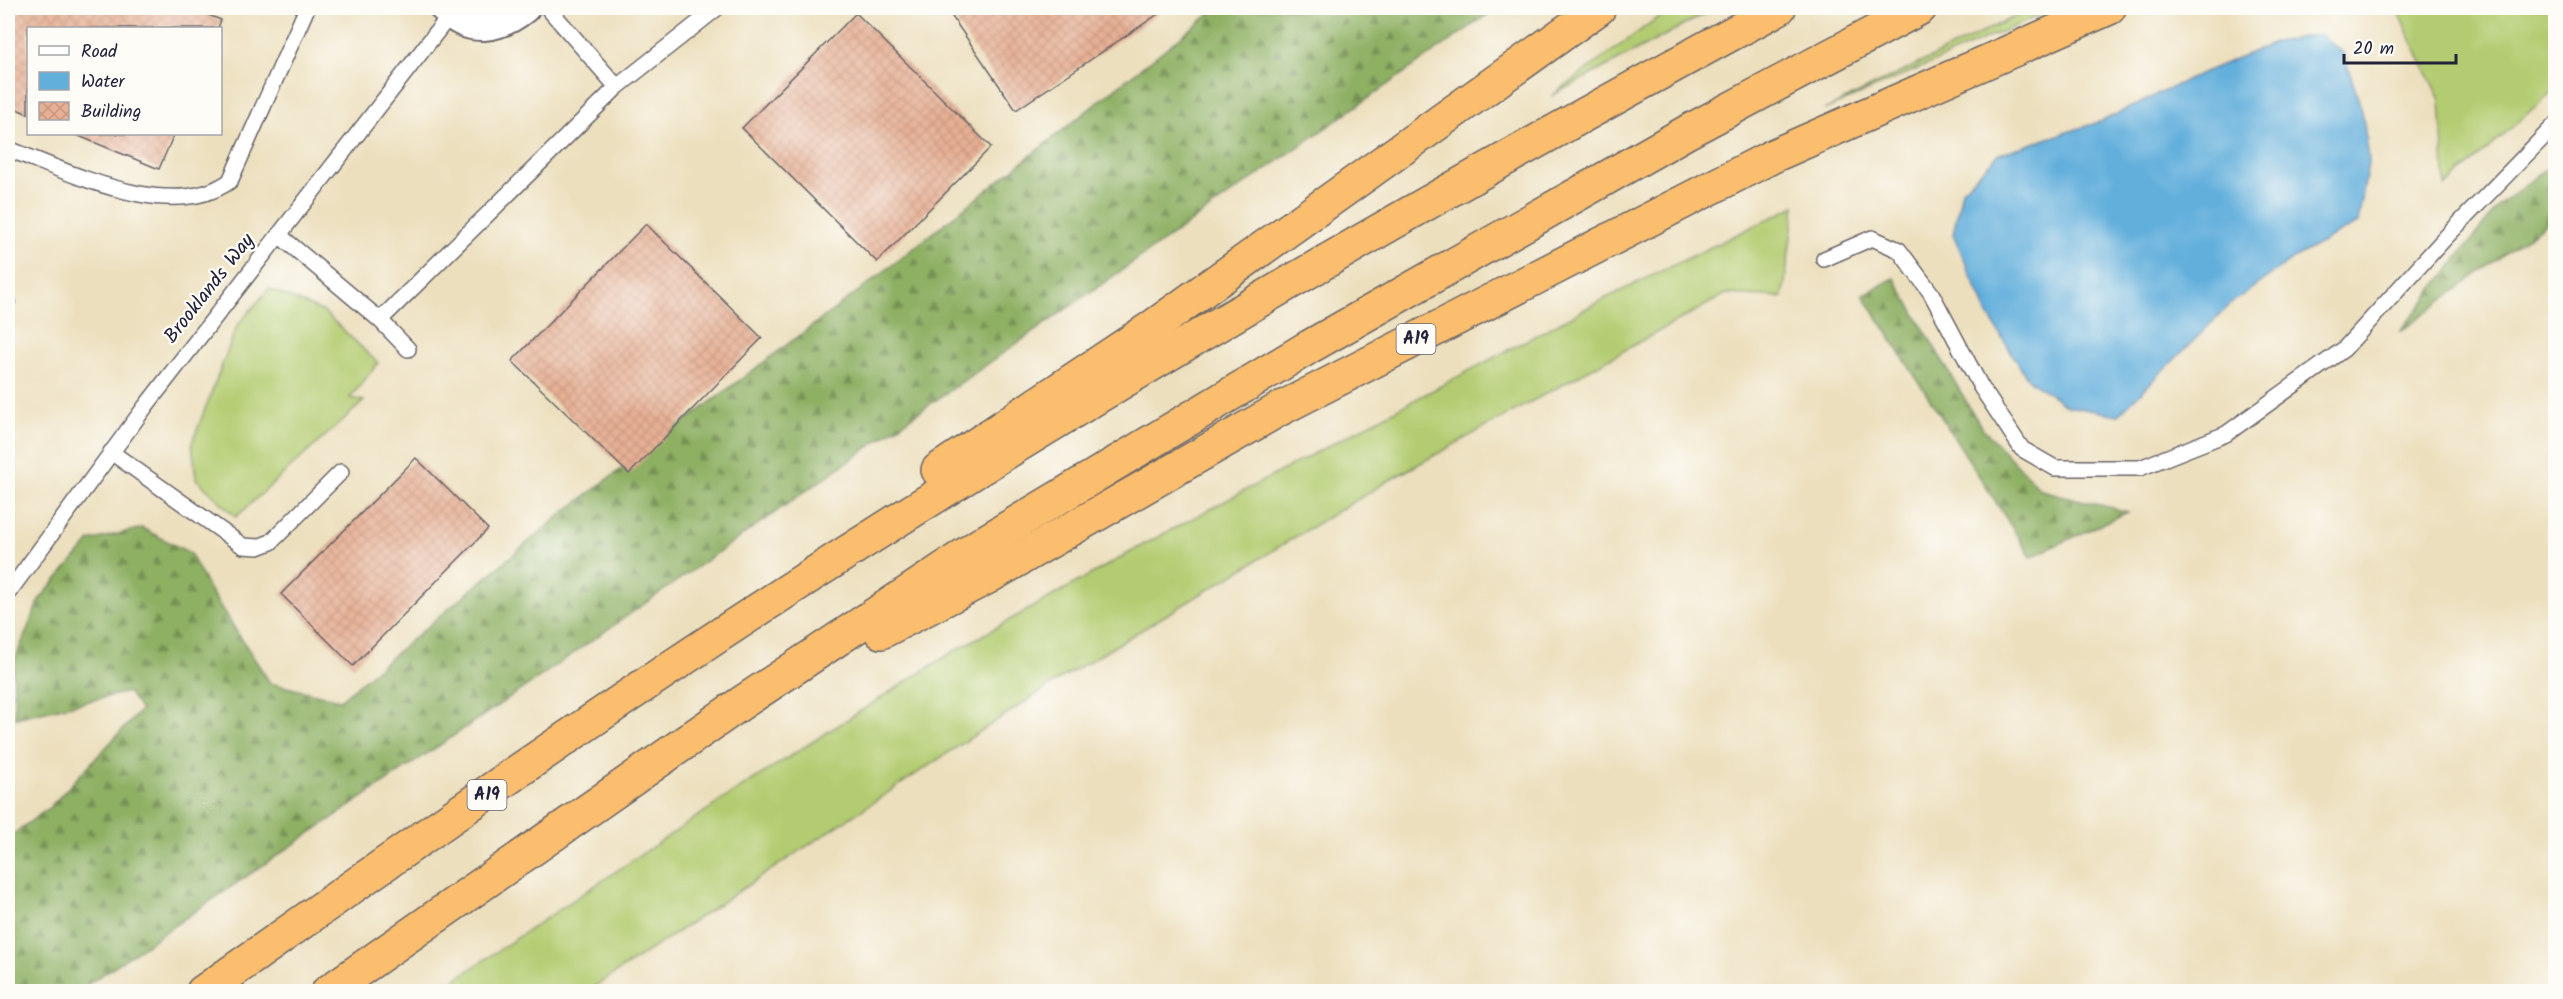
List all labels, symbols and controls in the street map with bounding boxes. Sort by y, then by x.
legend [27,27,222,135]
scale bar [2344,27,2456,65]
text: 20 m [2353,35,2394,64]
text: Road [81,38,118,67]
text: Water [81,68,126,97]
text: Building [81,98,141,127]
street label: Brooklands Way [157,226,264,351]
road number: A19 [1396,324,1436,354]
road number: A19 [468,780,506,810]

